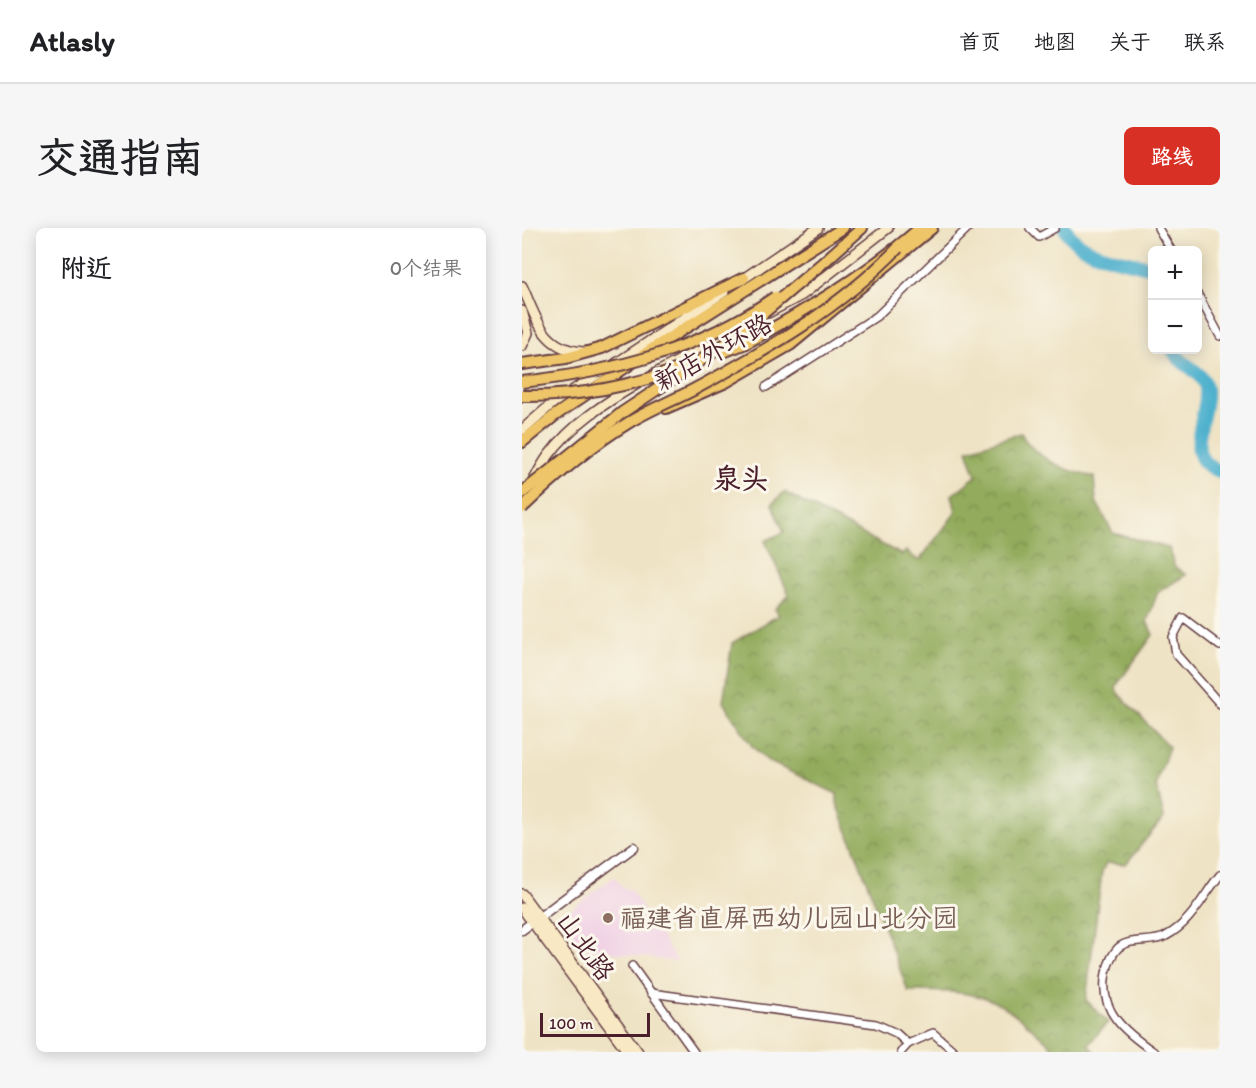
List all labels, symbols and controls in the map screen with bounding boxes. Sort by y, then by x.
text: Atlasly [30,24,115,58]
text: 首页 [959,29,1001,54]
text: 地图 [1034,29,1076,54]
text: 关于 [1109,29,1151,54]
text: 联系 [1184,29,1226,54]
button: 路线 [1124,127,1220,185]
text: 交通指南 [36,132,204,183]
map controls [1148,246,1202,354]
button: + [1148,246,1202,300]
text: 附近 [60,252,112,284]
text: 0个结果 [390,256,462,280]
button: − [1148,300,1202,354]
street label: 新店外环路 [648,306,778,398]
district label: 泉头 [713,461,769,495]
place label: 福建省直屏西幼儿园山北分园 [620,902,958,934]
street label: 山北路 [550,905,622,987]
marker: 福建省直屏西幼儿园山北分园 [601,911,615,925]
scale bar [540,1010,650,1038]
text: 100 m [549,1014,593,1033]

